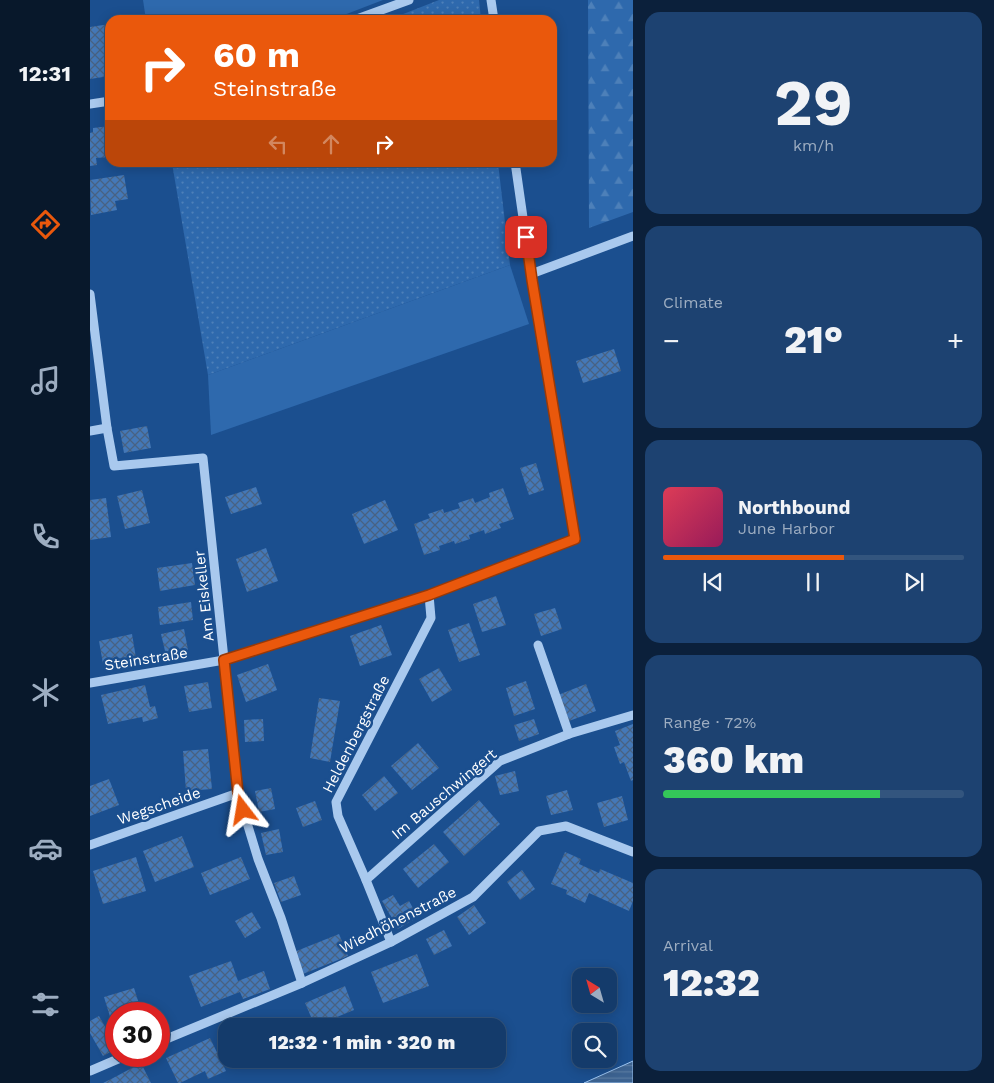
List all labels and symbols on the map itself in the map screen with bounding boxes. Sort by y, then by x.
pin [505,216,547,258]
street label: Am Eiskeller [190,549,218,643]
street label: Steinstraße [103,644,189,674]
street label: Heldenbergstraße [319,672,393,796]
street label: Im Bauschwingert [388,744,501,843]
street label: Wegscheide [115,783,203,829]
position arrow [216,783,268,835]
street label: Wiedhöhenstraße [337,883,459,957]
north arrow [572,968,618,1012]
speed limit sign: 30 [105,1002,170,1067]

